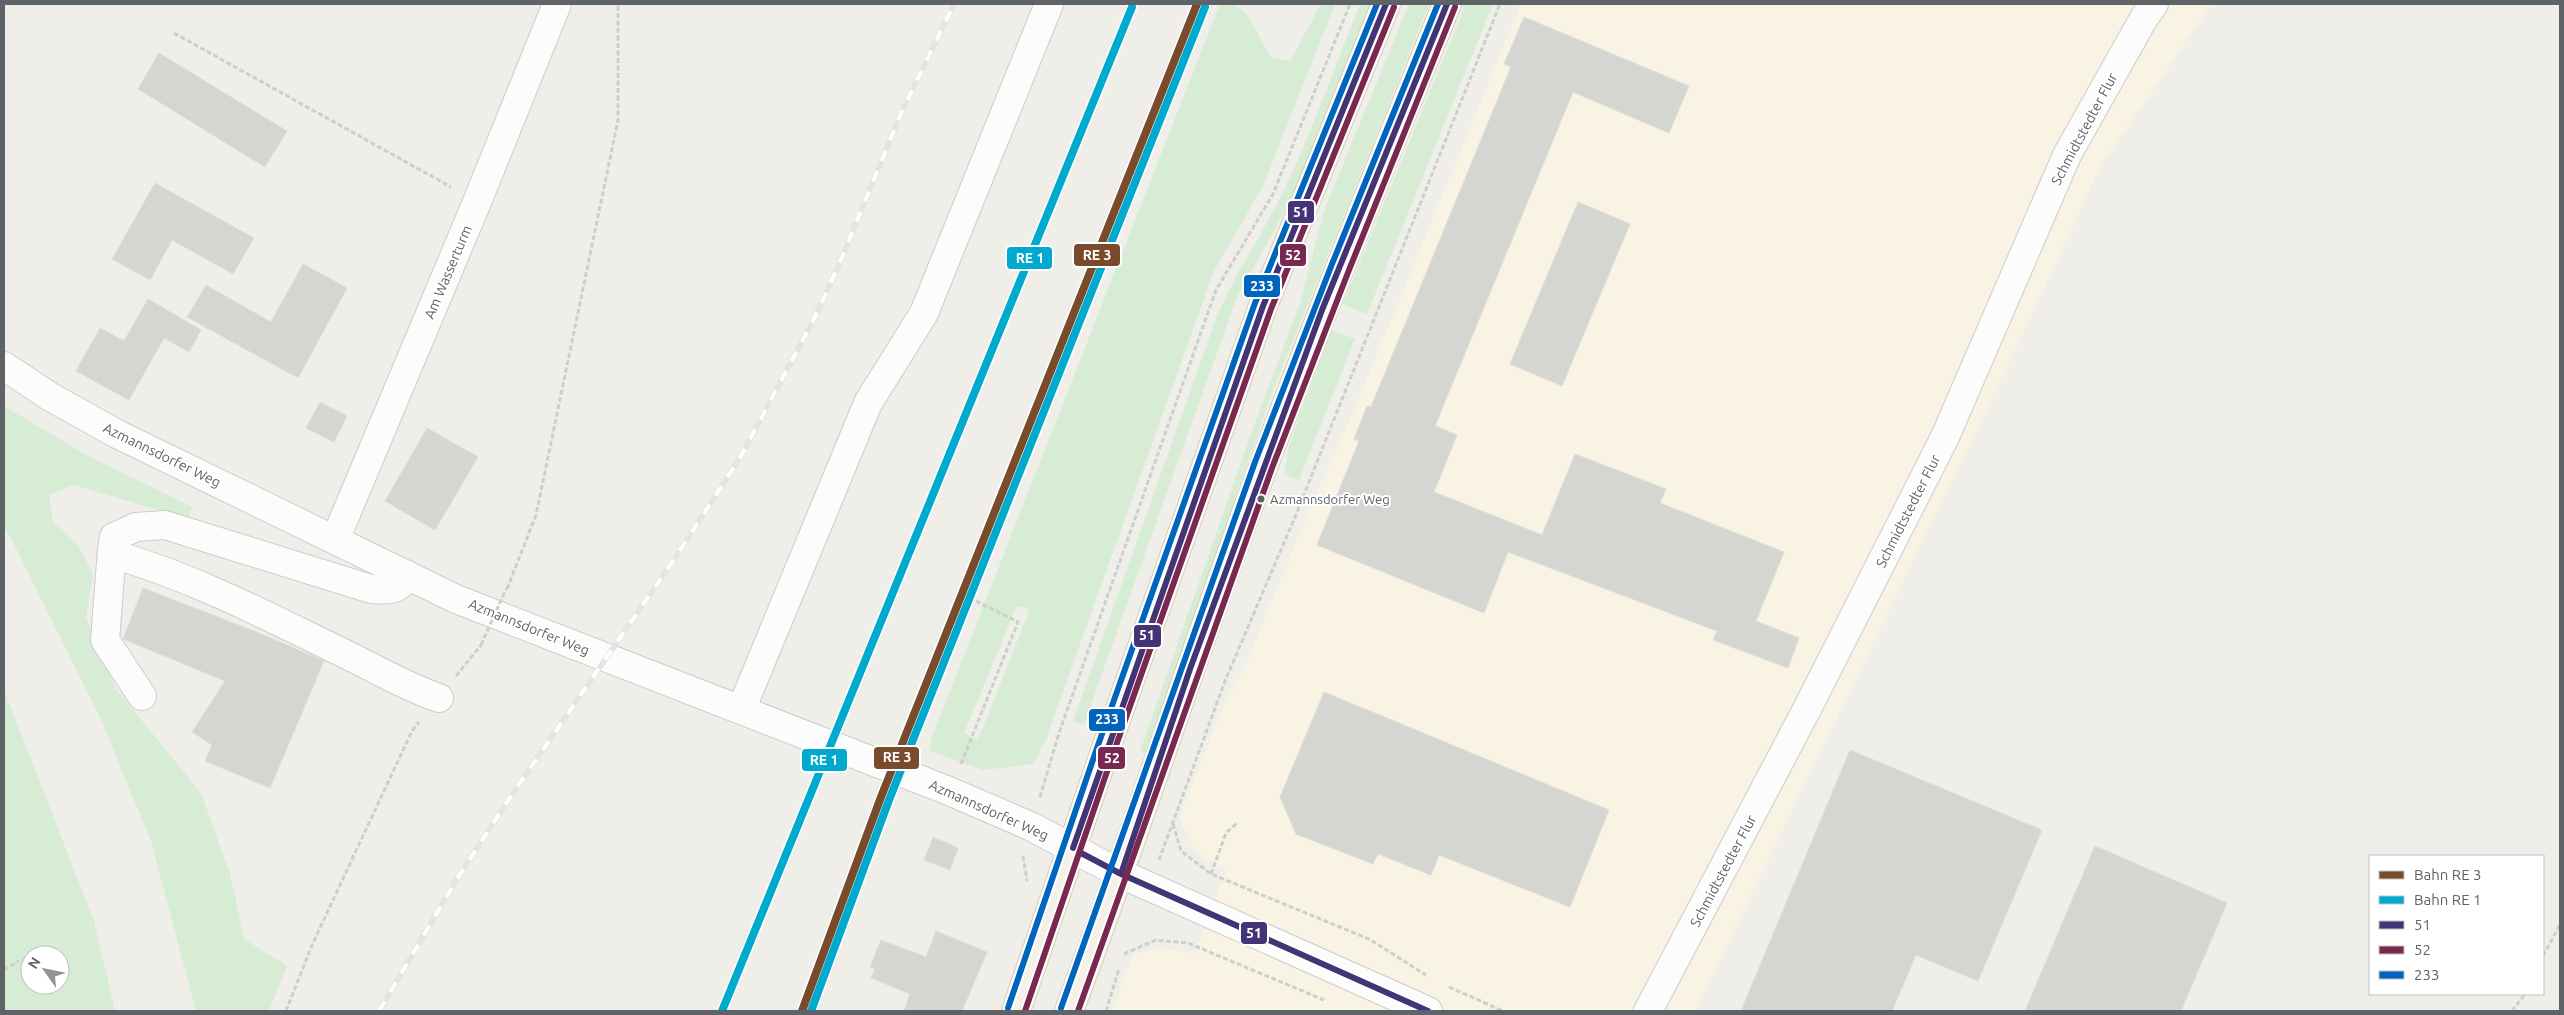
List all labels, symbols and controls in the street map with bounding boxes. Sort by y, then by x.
street label: Schmidtstedter Flur [2048,70,2121,188]
line badge: 51 [1287,200,1315,224]
text: 51 [1293,204,1309,220]
street label: Am Wasserturm [421,223,475,321]
line badge: RE 3 [1073,243,1121,267]
line badge: 52 [1279,243,1307,267]
line badge: RE 1 [1006,246,1053,270]
text: RE 3 [1083,247,1111,263]
text: 52 [1285,247,1301,263]
text: RE 1 [1016,250,1044,266]
line badge: 233 [1243,274,1281,298]
text: 233 [1250,278,1274,294]
street label: Azmannsdorfer Weg [101,420,223,490]
street label: Schmidtstedter Flur [1873,451,1944,570]
place label: Azmannsdorfer Weg [1270,492,1390,506]
marker: Azmannsdorfer Weg [1256,494,1266,504]
street label: Azmannsdorfer Weg [466,595,592,659]
line badge: 51 [1133,624,1162,648]
text: 51 [1139,627,1155,643]
line badge: 233 [1088,708,1126,732]
text: 233 [1095,711,1119,727]
line badge: RE 3 [873,746,920,770]
line badge: 52 [1097,746,1126,770]
line badge: RE 1 [801,748,848,772]
text: RE 3 [883,749,911,765]
text: 52 [1104,750,1120,766]
text: RE 1 [810,752,838,768]
street label: Azmannsdorfer Weg [927,776,1051,844]
street label: Schmidtstedter Flur [1687,812,1760,930]
legend [2369,855,2544,995]
text: Bahn RE 3 [2414,866,2481,883]
text: Bahn RE 1 [2414,891,2481,908]
text: 51 [2414,916,2431,933]
line badge: 51 [1240,921,1268,945]
text: 51 [1246,925,1262,941]
text: 52 [2414,941,2431,958]
north arrow [20,945,70,995]
text: N [25,954,44,972]
text: 233 [2414,966,2439,983]

